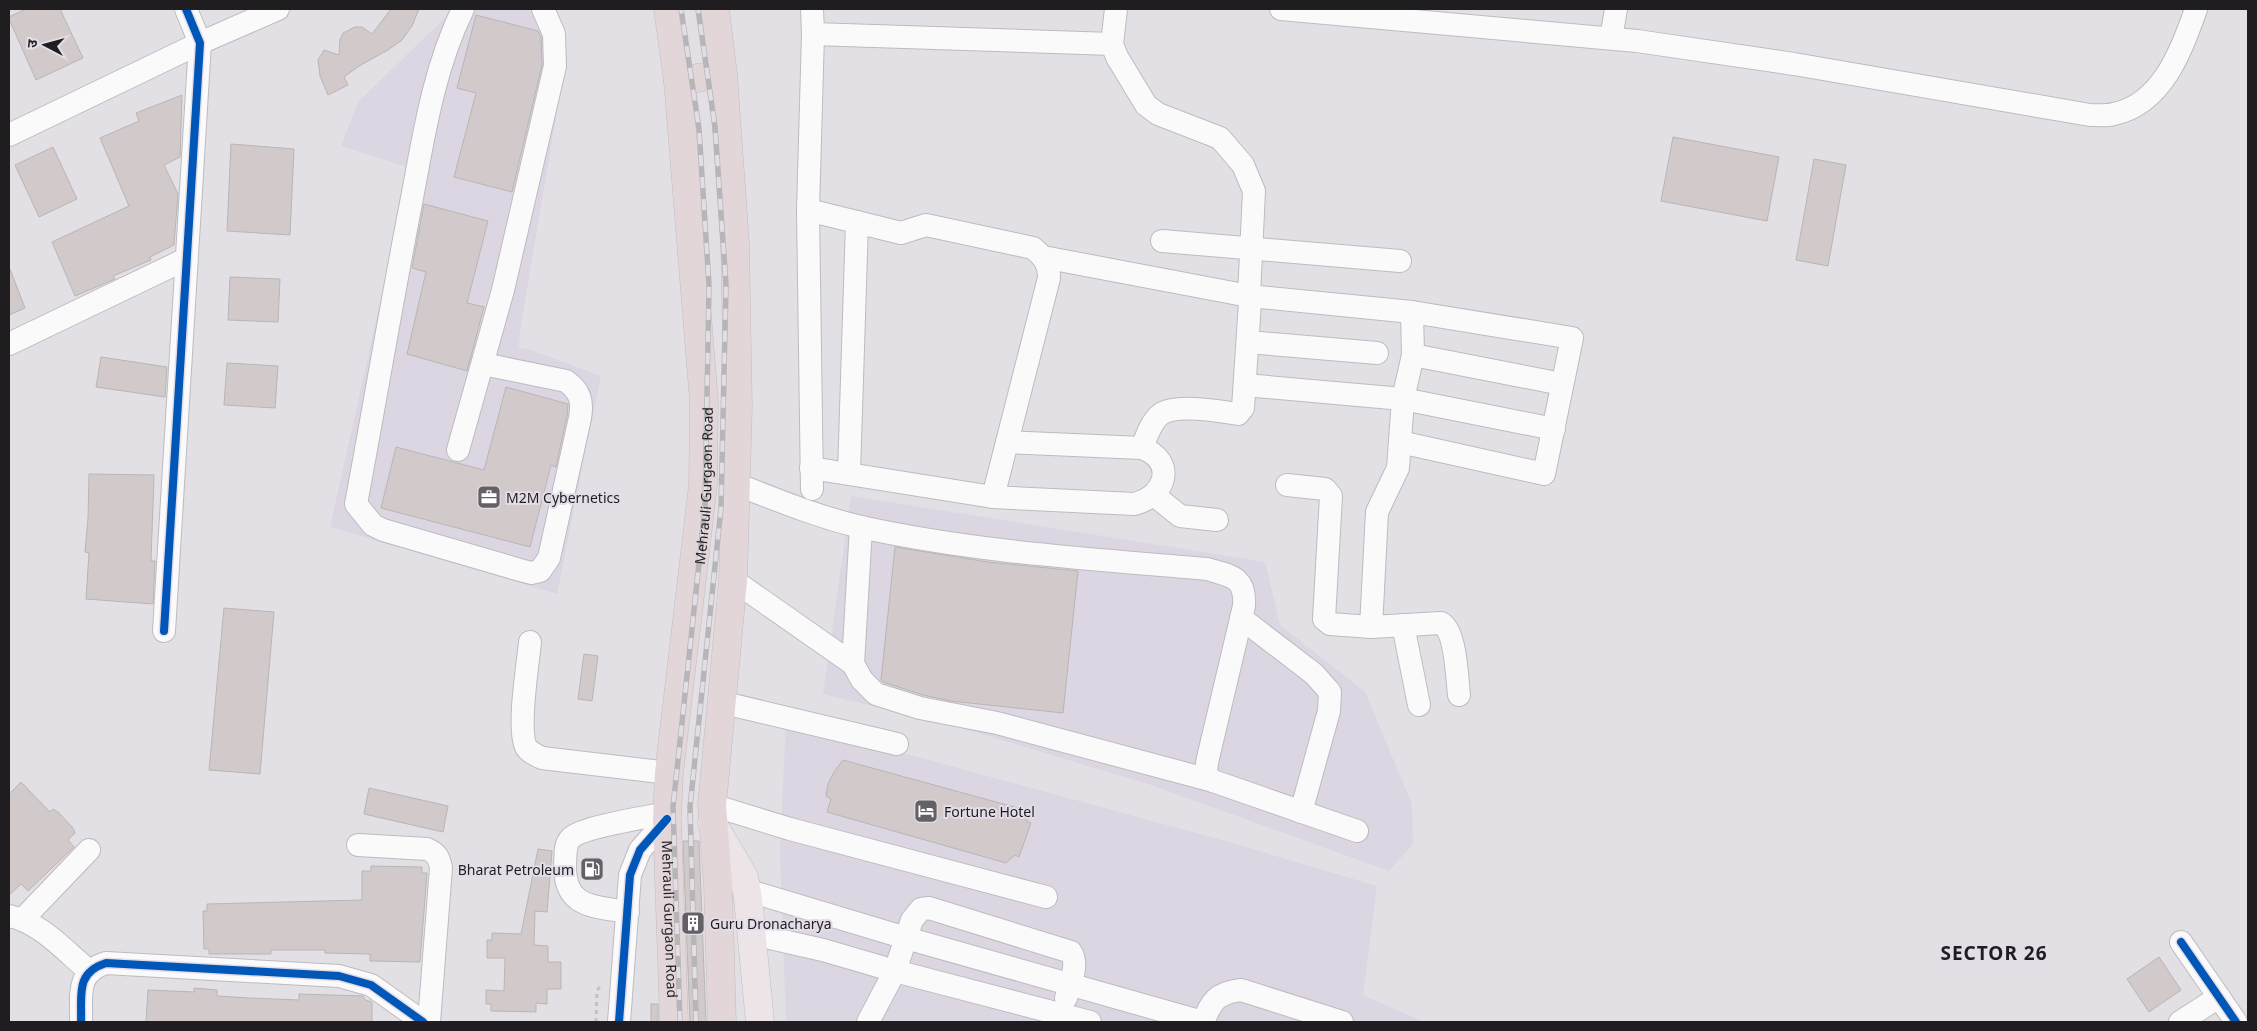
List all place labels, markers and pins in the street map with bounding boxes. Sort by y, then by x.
office icon: M2M Cybernetics [476,484,502,510]
place label: M2M Cybernetics [506,488,620,507]
hotel icon: Fortune Hotel [913,798,939,824]
place label: Fortune Hotel [944,802,1035,821]
fuel station icon: Bharat Petroleum [579,856,605,882]
place label: Bharat Petroleum [458,860,574,879]
building icon: Guru Dronacharya [680,910,706,936]
place label: Guru Dronacharya [710,914,832,933]

